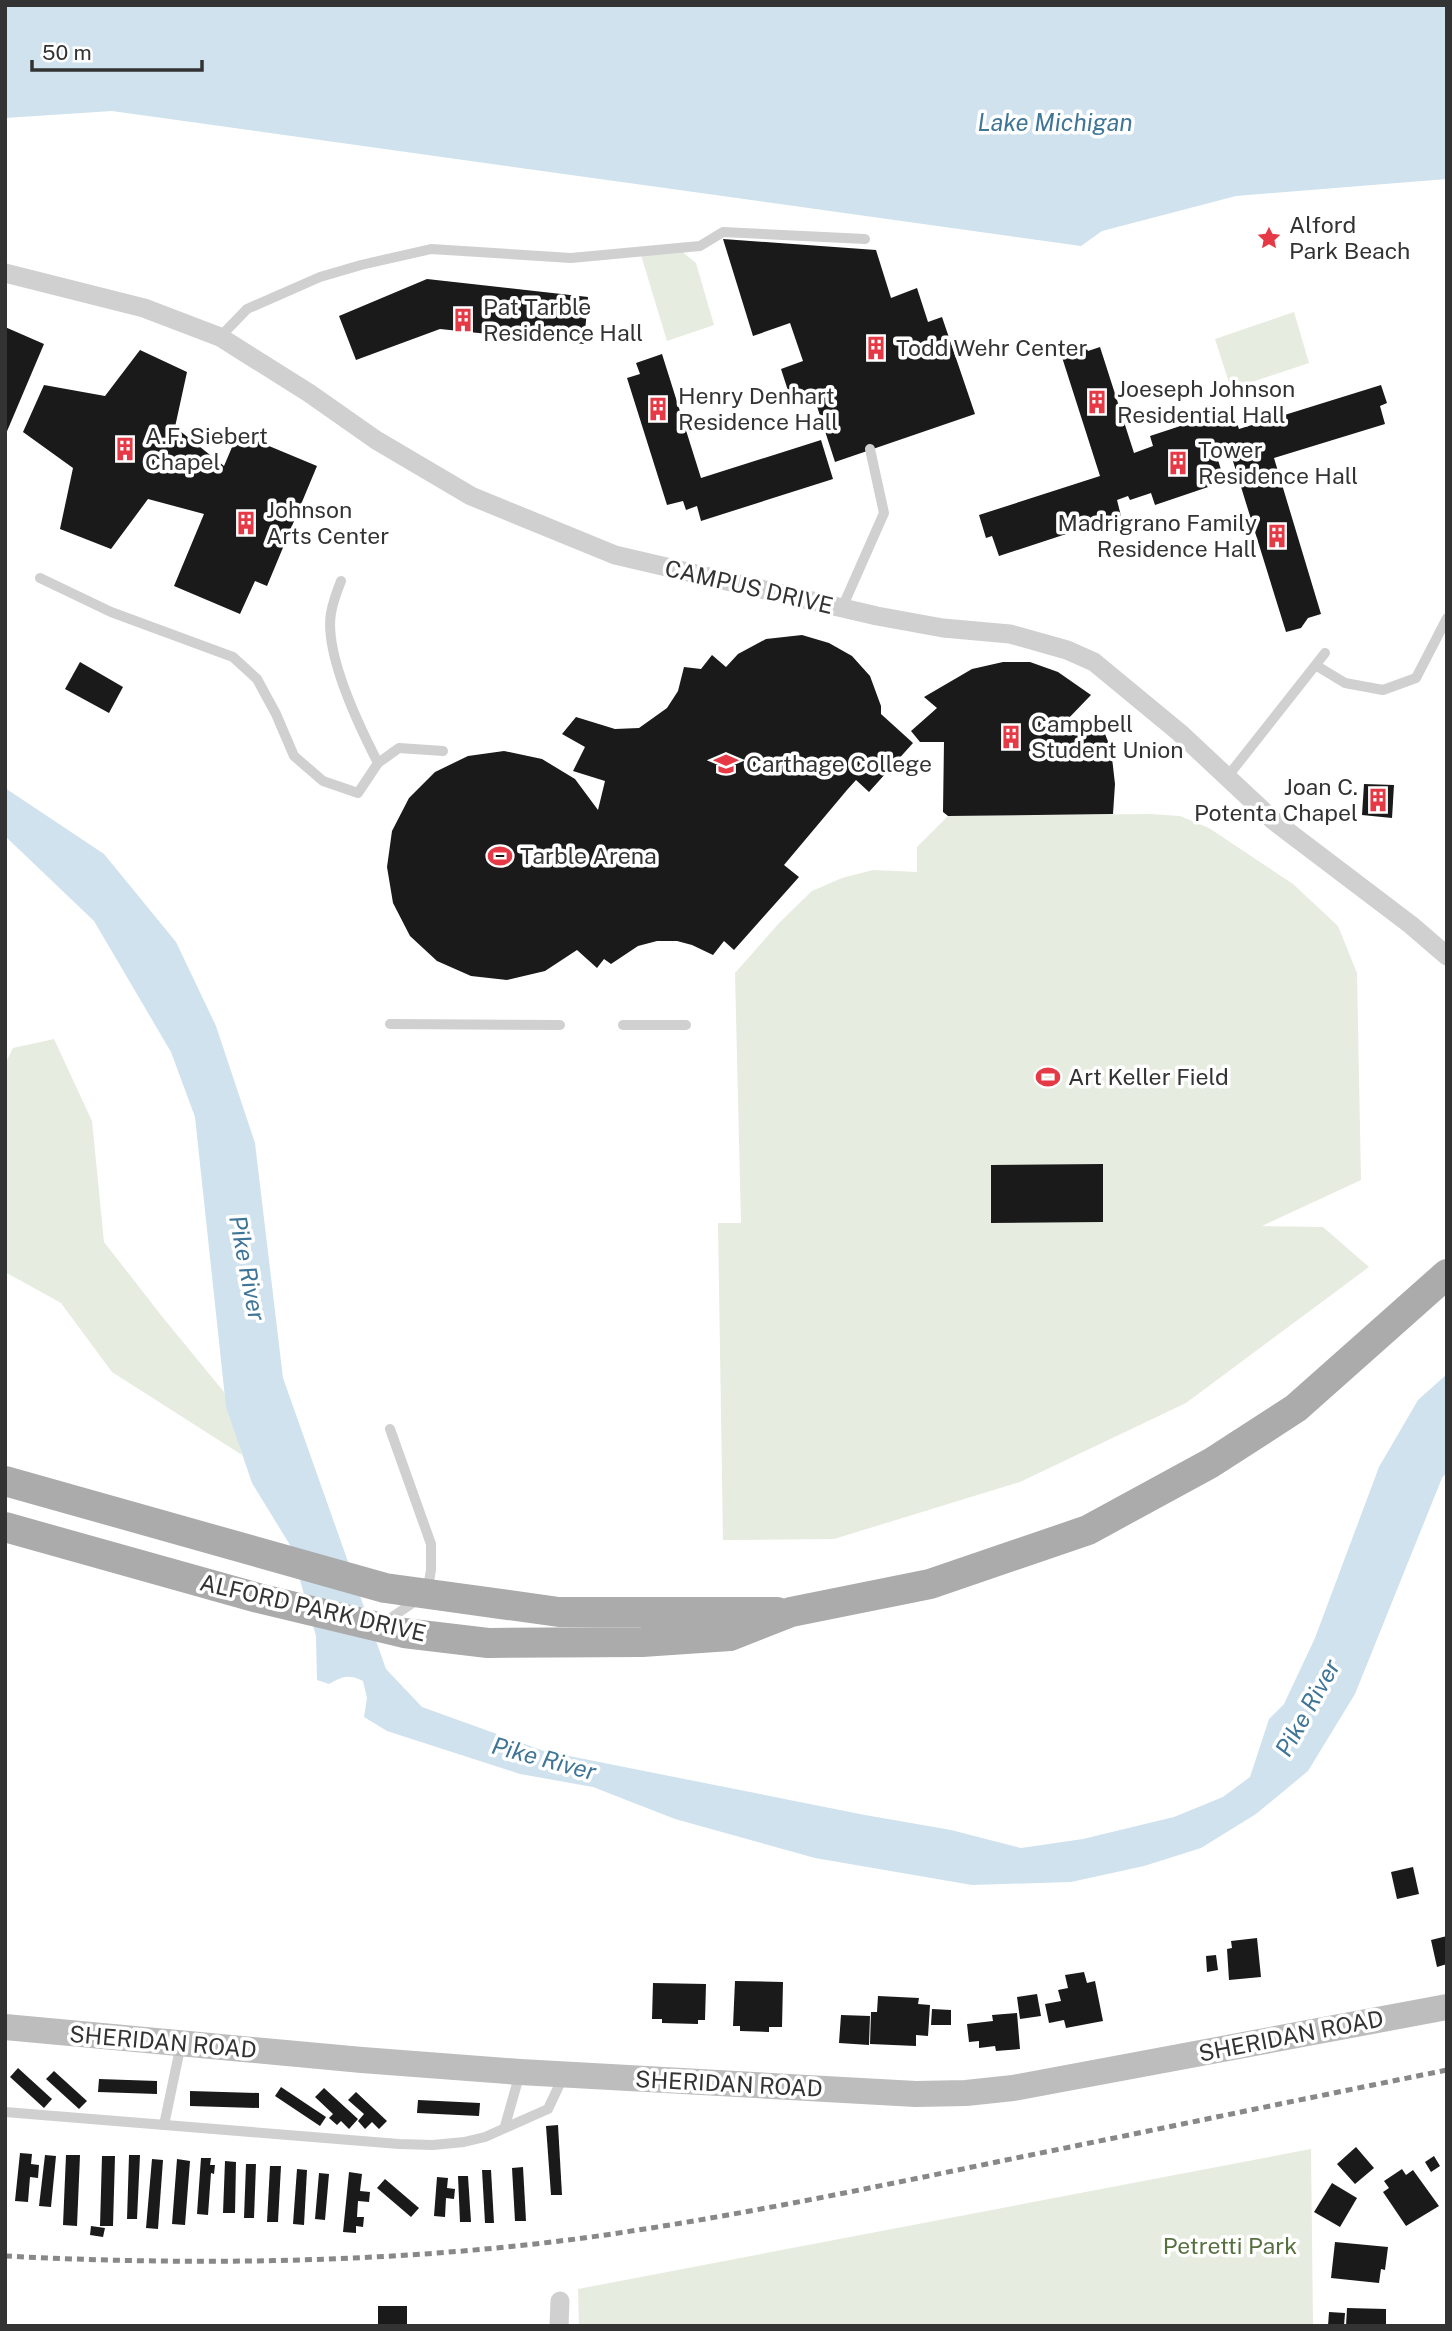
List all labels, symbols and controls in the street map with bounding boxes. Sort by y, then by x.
scale bar [32,28,201,72]
text: 50 m [42,40,92,65]
water label: Lake Michigan [977,108,1133,136]
place label: Alford Park Beach [1289,211,1410,264]
place icon: Alford Park Beach [1255,224,1283,252]
place label: Pat Tarble Residence Hall [483,293,643,346]
building icon: Pat Tarble Residence Hall [449,306,477,334]
building icon: Todd Wehr Center [862,334,890,362]
place label: Todd Wehr Center [896,334,1088,361]
place label: Joeseph Johnson Residential Hall [1117,375,1295,428]
place label: Henry Denhart Residence Hall [678,382,838,435]
building icon: Joeseph Johnson Residential Hall [1083,388,1111,416]
building icon: Henry Denhart Residence Hall [644,395,672,423]
place label: A.F. Siebert Chapel [145,422,268,475]
building icon: A.F. Siebert Chapel [111,435,139,463]
place label: Tower Residence Hall [1198,436,1358,489]
building icon: Tower Residence Hall [1164,449,1192,477]
place label: Johnson Arts Center [266,496,389,549]
building icon: Johnson Arts Center [232,509,260,537]
place label: Madrigrano Family Residence Hall [1057,509,1257,562]
building icon: Madrigrano Family Residence Hall [1263,522,1291,550]
street label: CAMPUS DRIVE [662,554,836,619]
place label: Campbell Student Union [1031,710,1184,763]
building icon: Campbell Student Union [997,723,1025,751]
school or university icon: Carthage College [712,750,740,778]
place label: Carthage College [746,750,932,777]
place label: Joan C. Potenta Chapel [1194,773,1358,826]
building icon: Joan C. Potenta Chapel [1364,786,1392,814]
sports icon: Tarble Arena [486,842,514,870]
place label: Tarble Arena [520,842,657,869]
sports icon: Art Keller Field [1034,1063,1062,1091]
place label: Art Keller Field [1068,1063,1229,1090]
water label: Pike River [224,1213,272,1324]
street label: ALFORD PARK DRIVE [197,1568,429,1647]
water label: Pike River [1269,1653,1346,1761]
water label: Pike River [489,1731,600,1786]
street label: SHERIDAN ROAD [1196,2004,1386,2067]
street label: SHERIDAN ROAD [68,2020,258,2063]
street label: SHERIDAN ROAD [635,2065,823,2102]
park label: Petretti Park [1163,2232,1297,2259]

